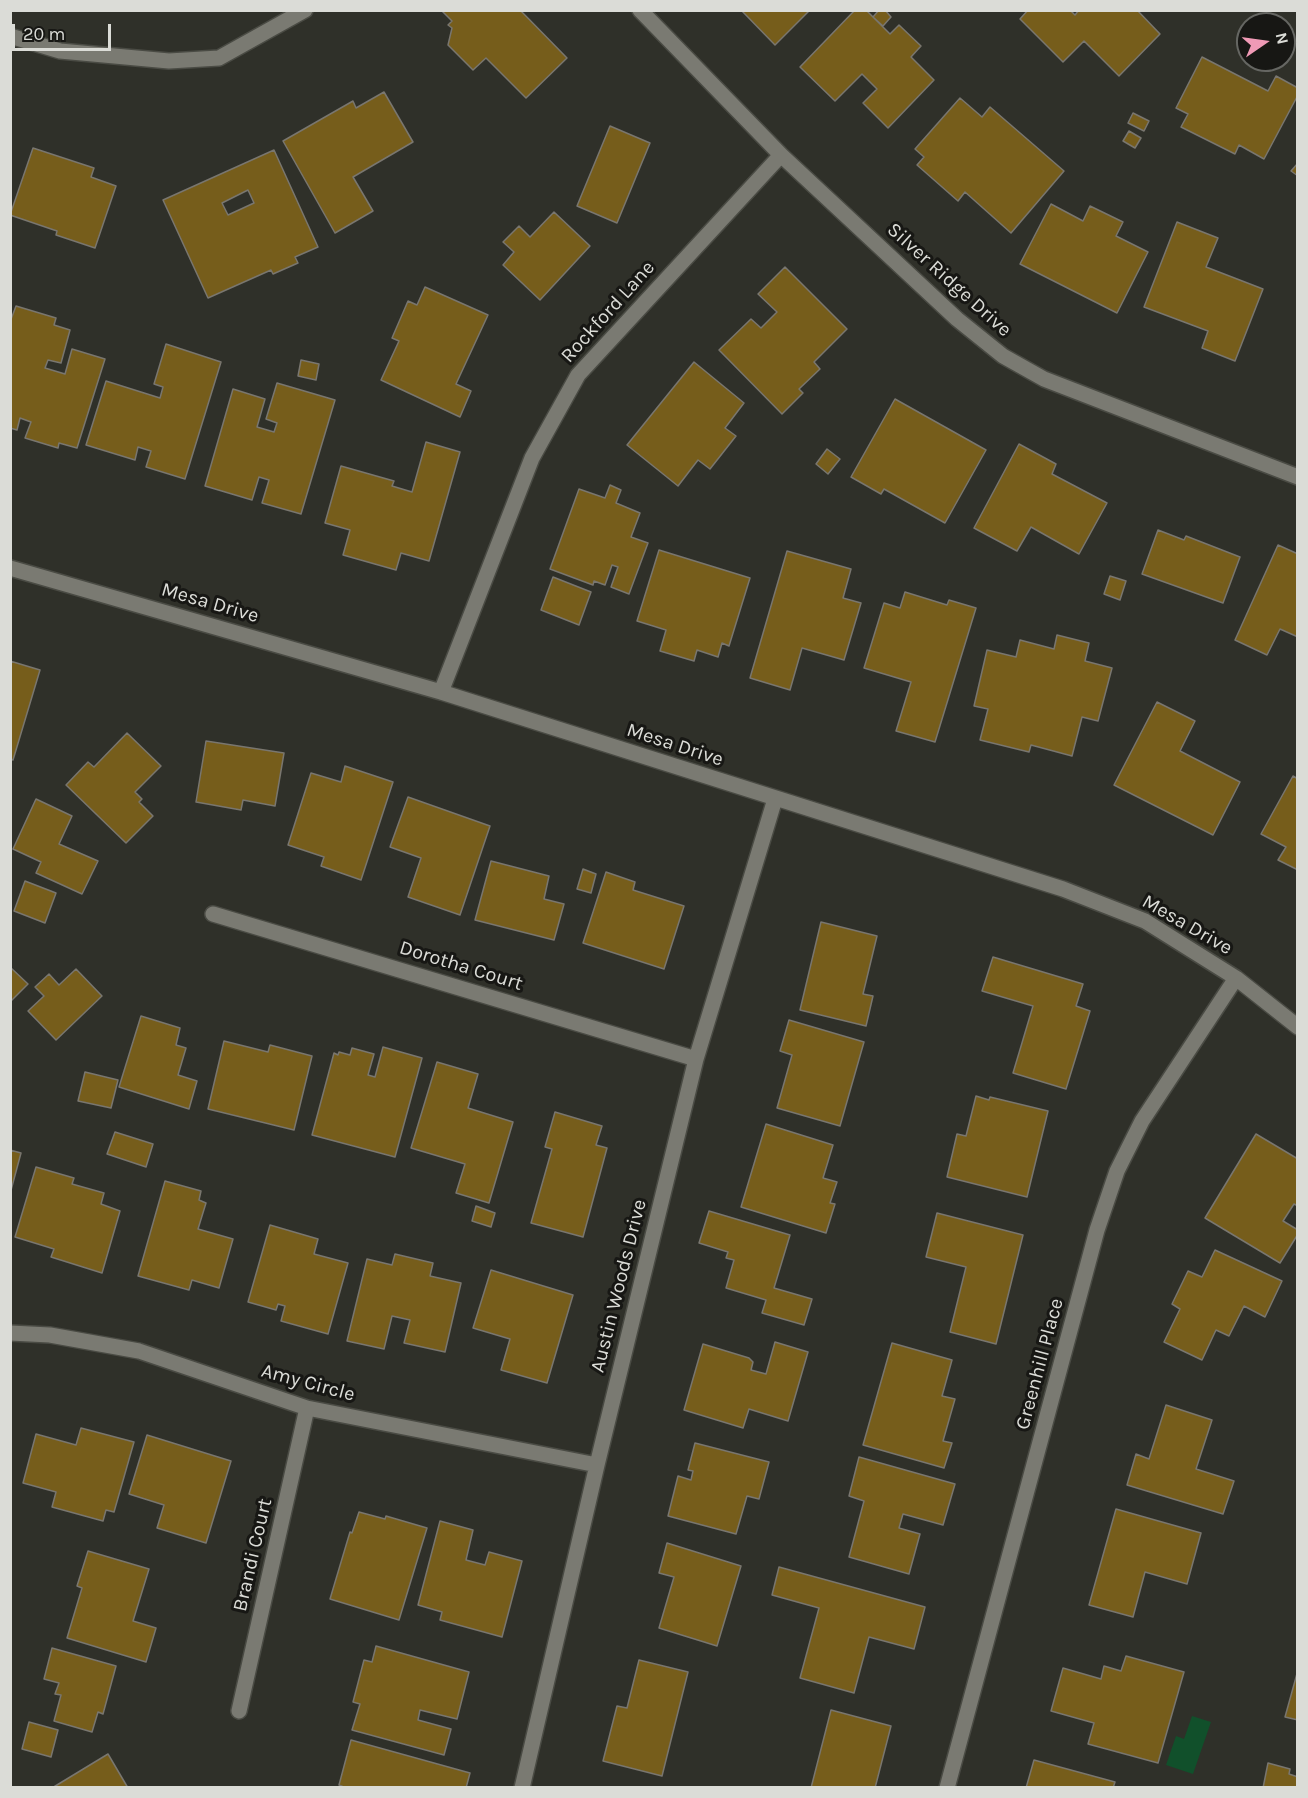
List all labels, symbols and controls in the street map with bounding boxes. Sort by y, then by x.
scale bar [15,12,114,50]
north arrow [1236,12,1296,72]
text: 20 m [23,23,65,45]
text: N [1272,31,1293,46]
street label: Silver Ridge Drive [882,218,1016,342]
street label: Rockford Lane [556,256,660,368]
street label: Mesa Drive [159,578,261,628]
street label: Mesa Drive [624,718,726,772]
street label: Mesa Drive [1138,890,1236,960]
street label: Dorotha Court [396,936,526,996]
street label: Austin Woods Drive [586,1197,652,1375]
street label: Greenhill Place [1011,1296,1069,1432]
street label: Amy Circle [259,1359,357,1407]
street label: Brandi Court [228,1496,278,1614]

